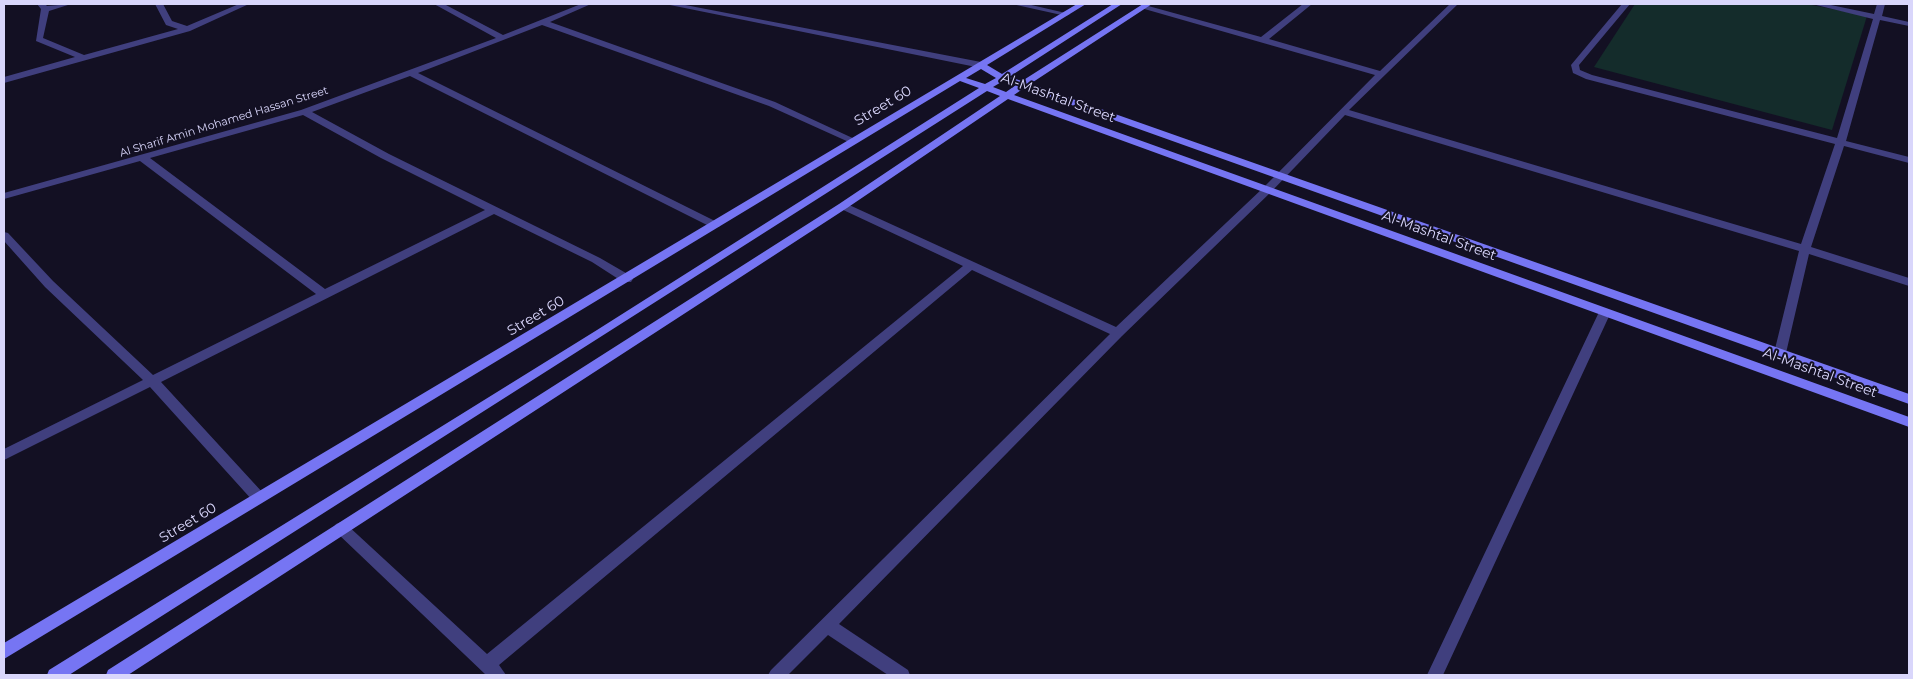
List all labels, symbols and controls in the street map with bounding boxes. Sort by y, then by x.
street label: Al-Mashtal Street [999,69,1117,127]
street label: Street 60 [851,82,915,130]
street label: Al Sharif Amin Mohamed Hassan Street [118,84,330,160]
street label: Al-Mashtal Street [1380,207,1498,265]
street label: Street 60 [504,292,568,340]
street label: Al-Mashtal Street [1761,344,1879,402]
street label: Street 60 [156,499,220,547]

